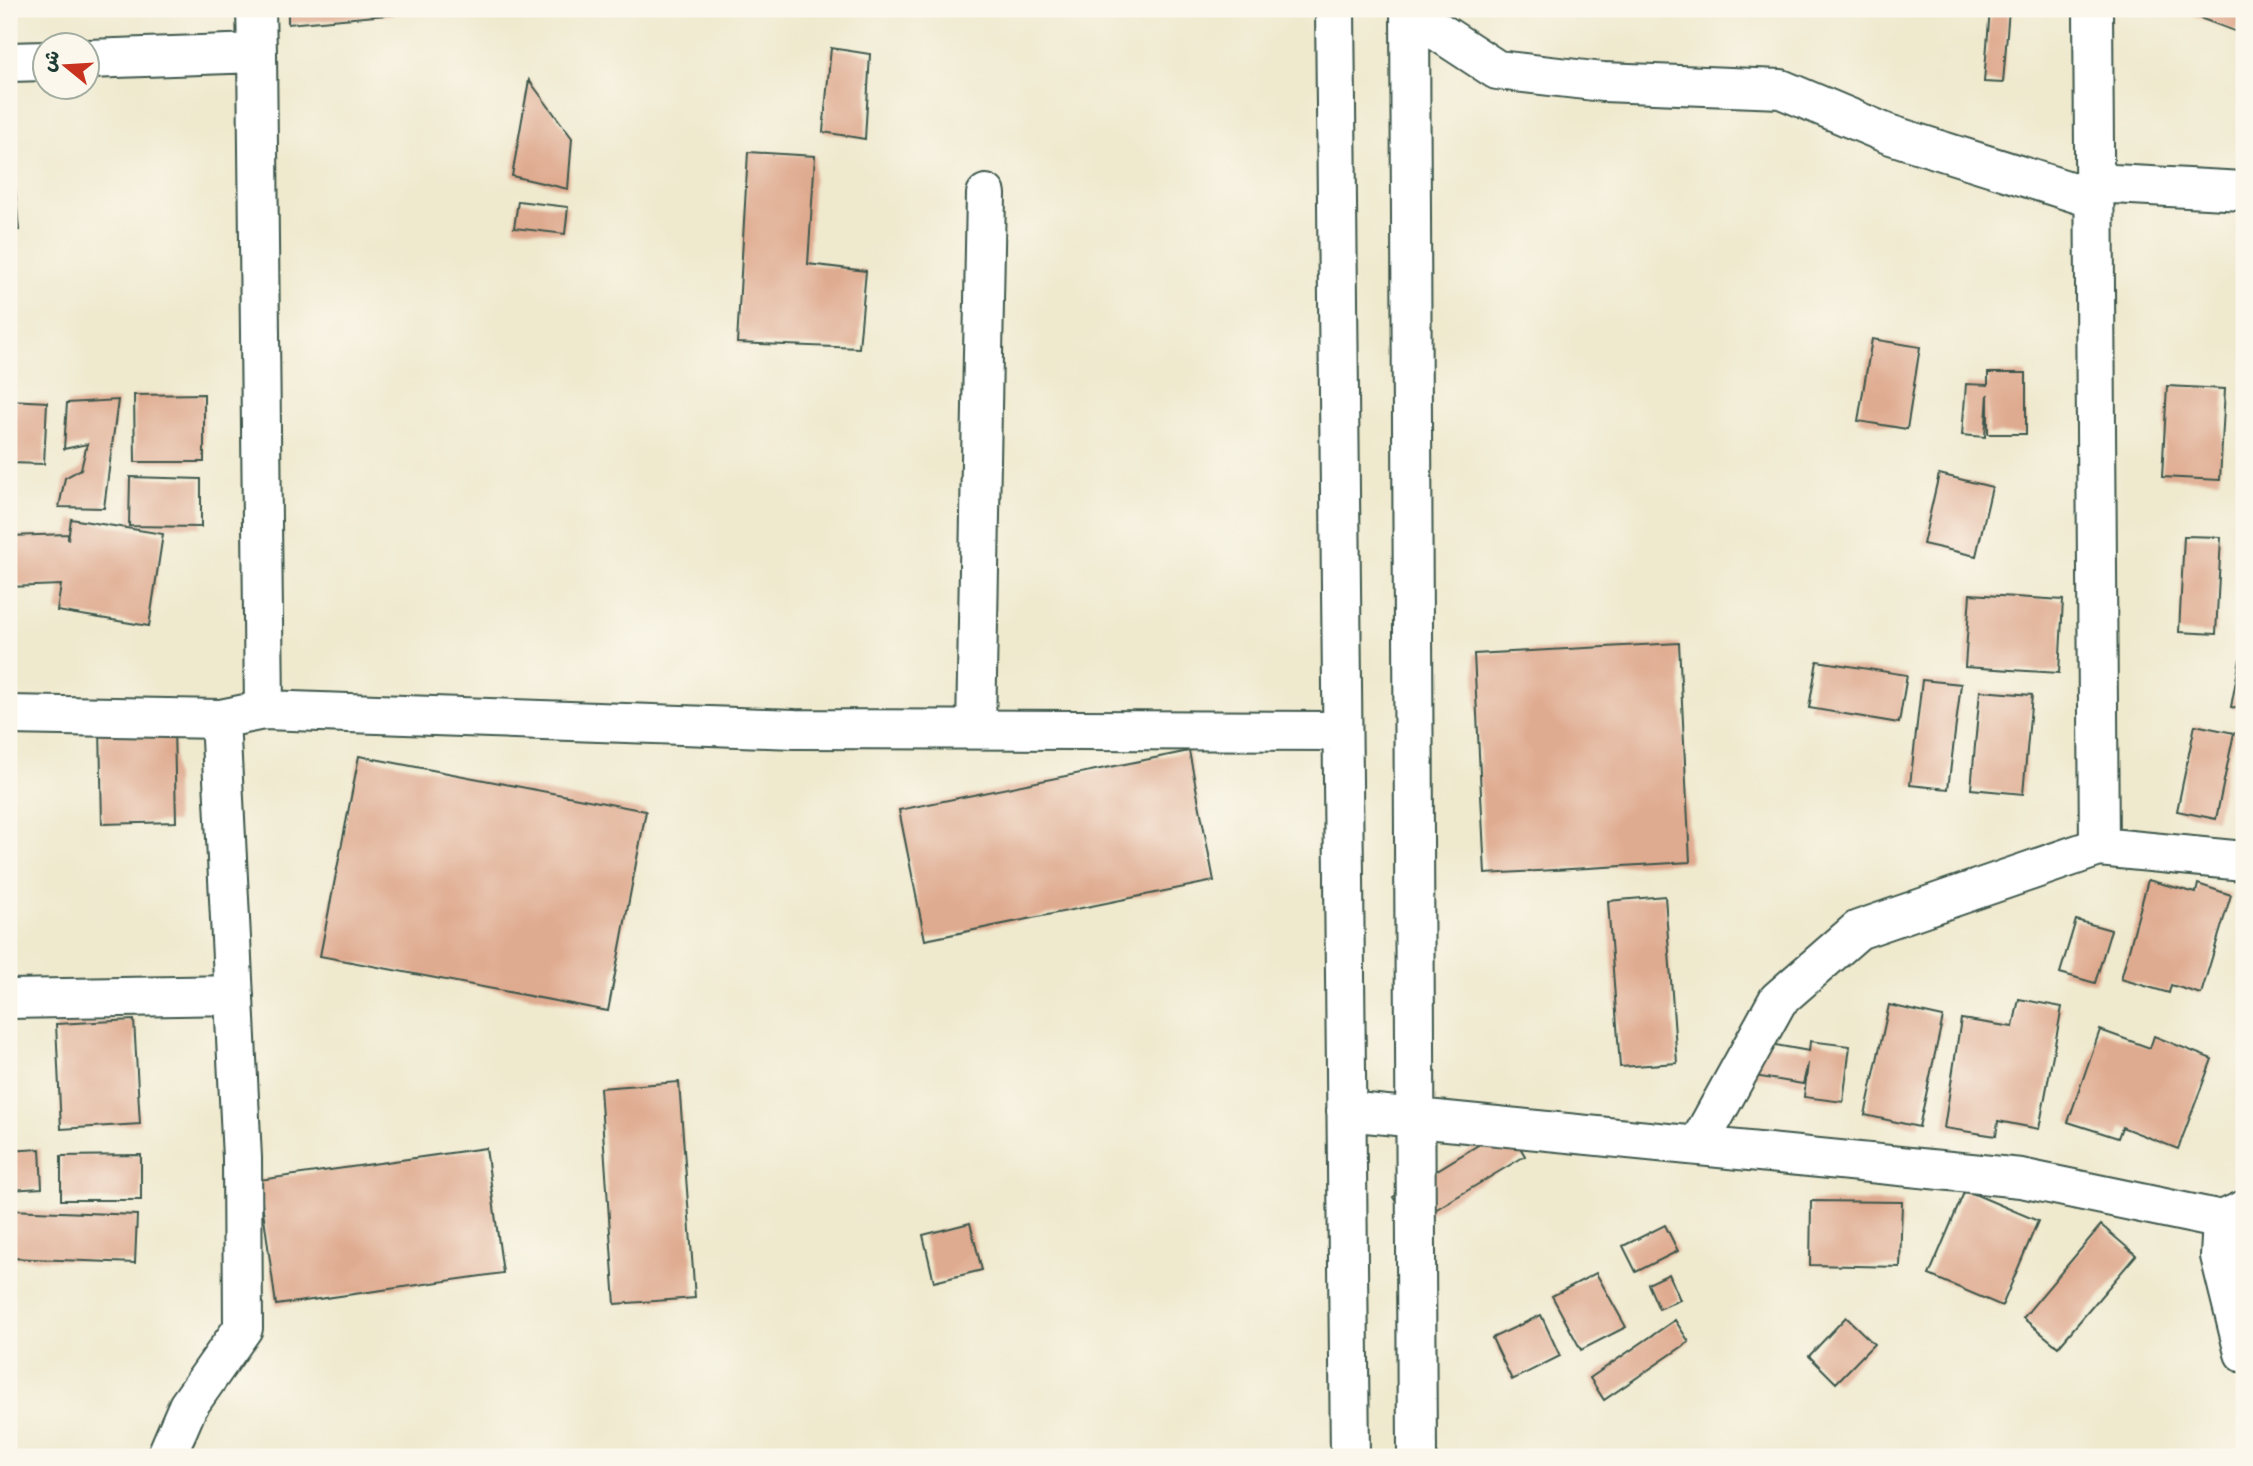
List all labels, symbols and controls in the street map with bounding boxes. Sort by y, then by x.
north arrow [32,32,102,102]
text: ش [36,47,65,75]

